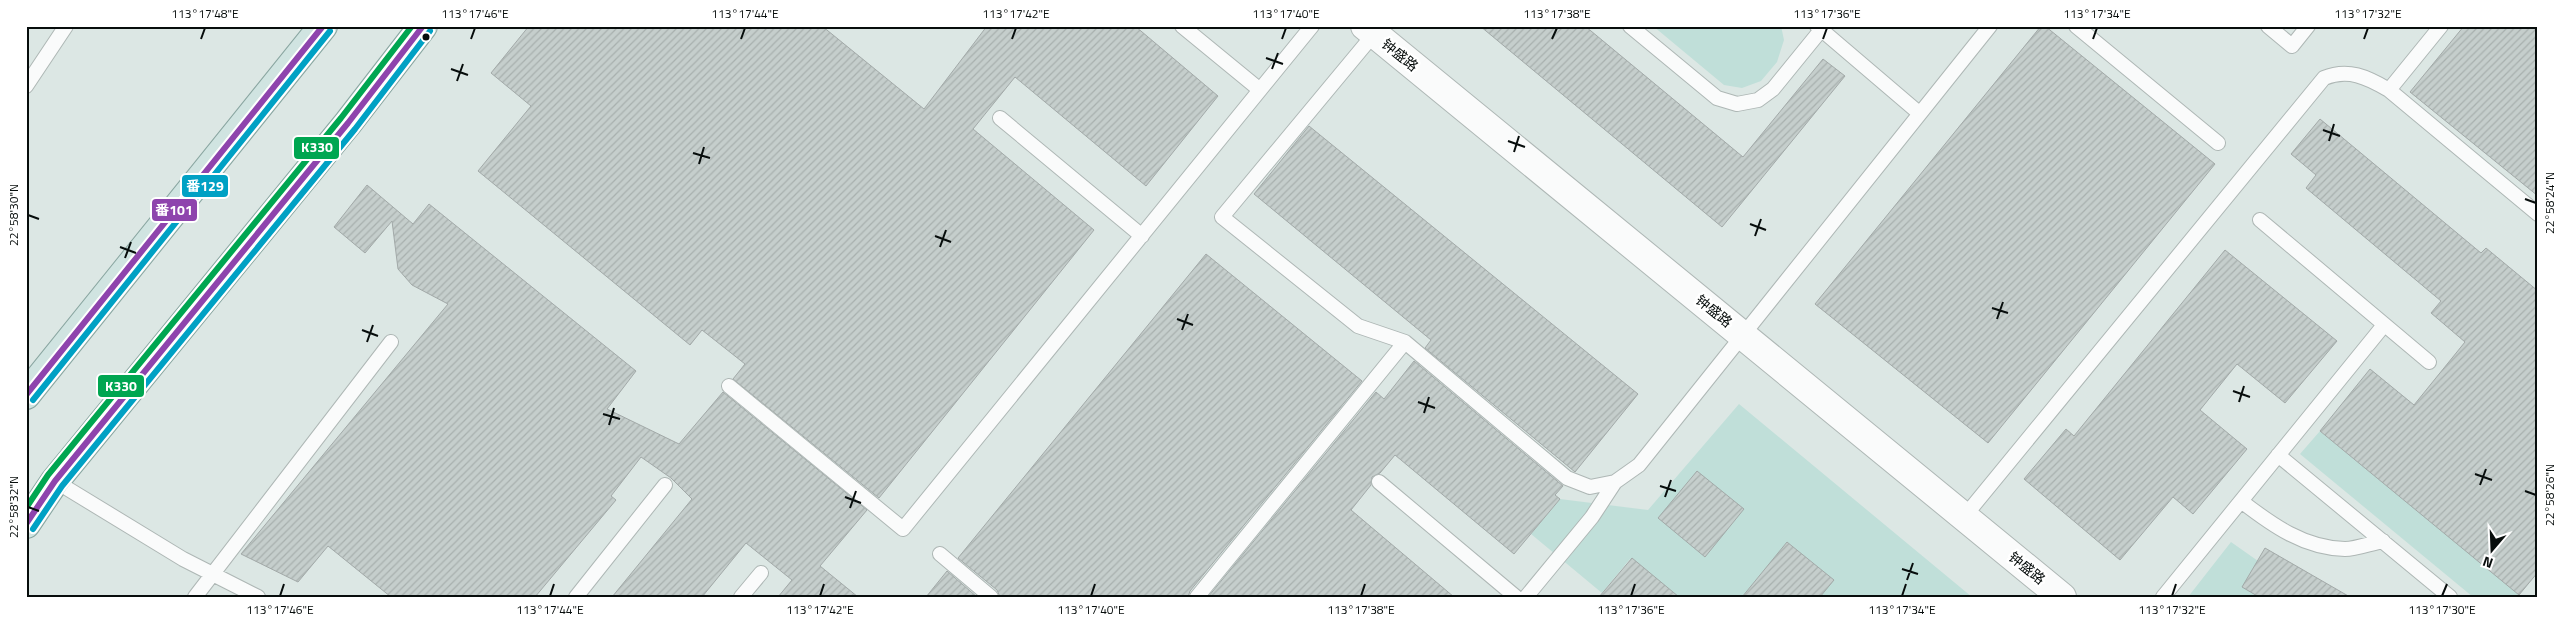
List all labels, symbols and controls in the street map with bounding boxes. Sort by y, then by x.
text: 113°17'48"E [171,4,239,23]
text: 113°17'46"E [441,4,509,23]
text: 113°17'44"E [711,4,779,23]
text: 113°17'42"E [982,4,1050,23]
text: 113°17'40"E [1252,4,1320,23]
text: 113°17'38"E [1523,4,1591,23]
text: 113°17'36"E [1793,4,1861,23]
text: 113°17'34"E [2063,4,2131,23]
text: 113°17'32"E [2334,4,2402,23]
unlabelled marker [421,32,431,42]
street label: 钟盛路 [1377,33,1423,76]
line badge: K330 [293,136,340,160]
text: K330 [301,136,333,157]
text: 22°58'24"N [2540,172,2559,234]
line badge: 番129 [181,174,229,198]
text: 番129 [186,175,224,196]
text: 22°58'30"N [4,184,23,246]
line badge: 番101 [151,198,198,222]
text: 番101 [155,199,193,220]
street label: 钟盛路 [1691,289,1737,332]
line badge: K330 [97,374,145,398]
text: K330 [105,375,137,396]
text: 22°58'26"N [2540,464,2559,526]
text: 22°58'32"N [4,476,23,538]
north arrow [2466,526,2516,576]
street label: 钟盛路 [2004,546,2050,589]
text: N [2480,551,2496,574]
text: 113°17'46"E [246,600,314,619]
text: 113°17'44"E [516,600,584,619]
text: 113°17'42"E [786,600,854,619]
text: 113°17'40"E [1057,600,1125,619]
text: 113°17'38"E [1327,600,1395,619]
text: 113°17'36"E [1597,600,1665,619]
text: 113°17'34"E [1868,600,1936,619]
text: 113°17'32"E [2138,600,2206,619]
text: 113°17'30"E [2408,600,2476,619]

